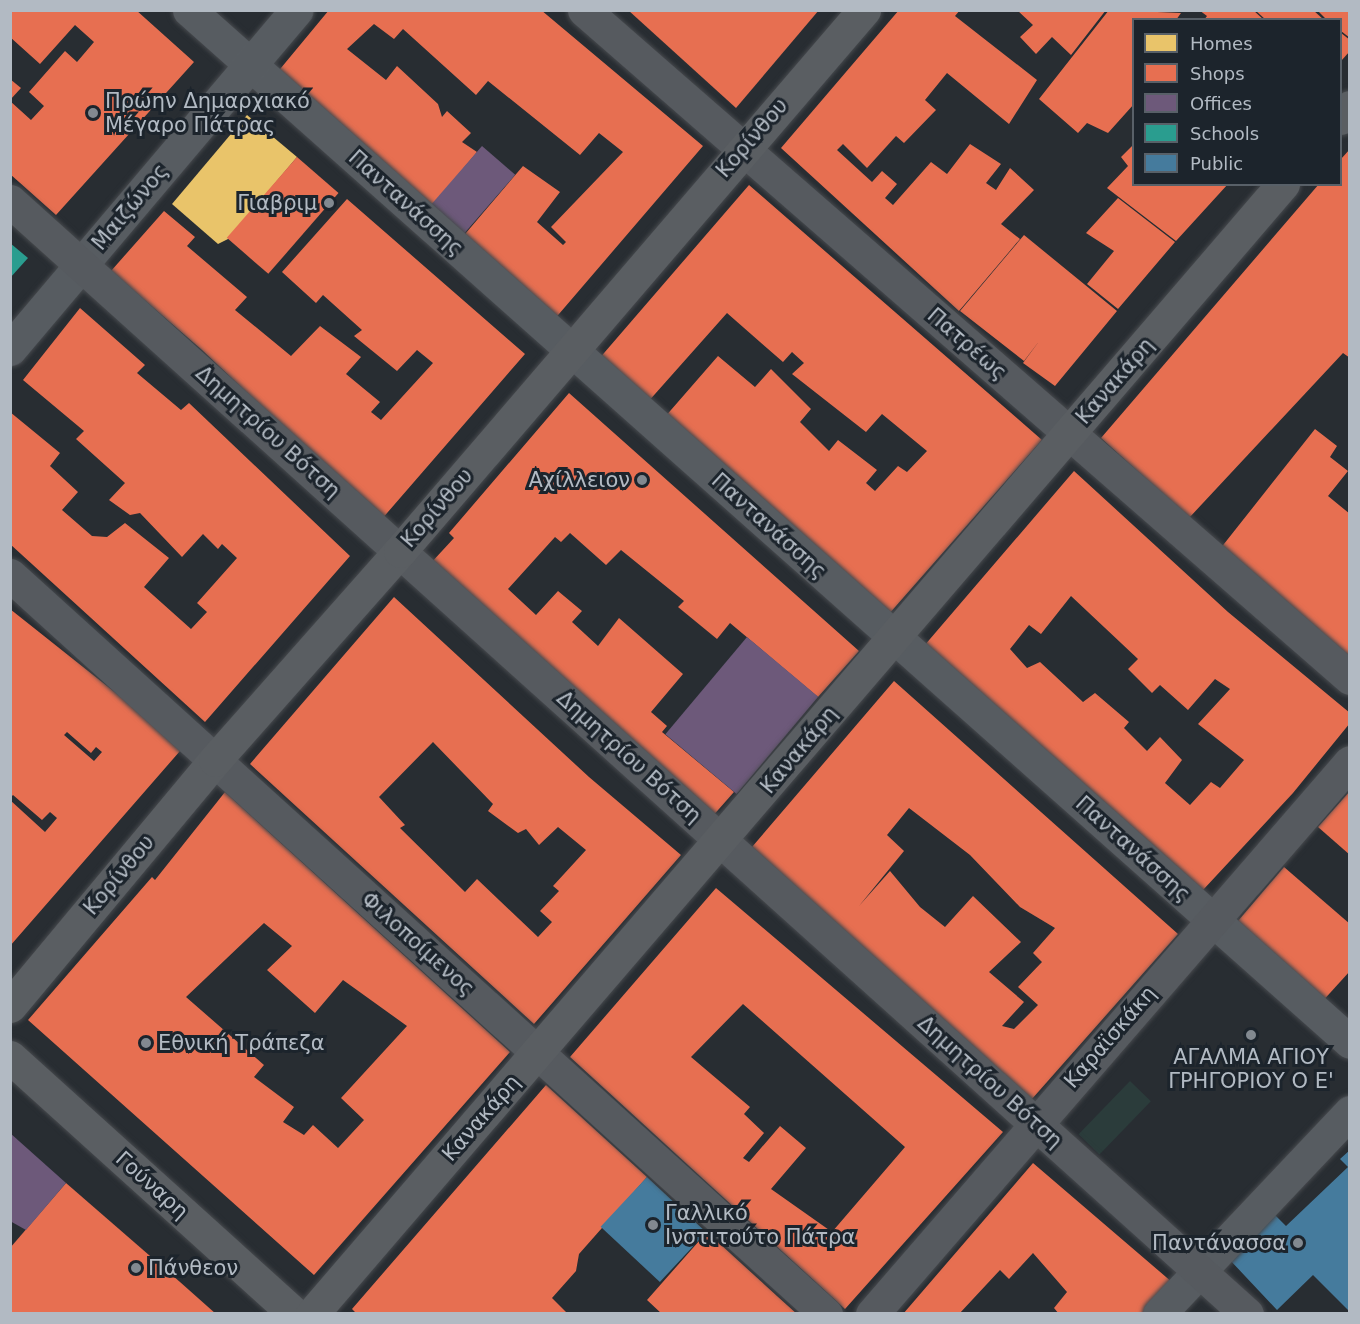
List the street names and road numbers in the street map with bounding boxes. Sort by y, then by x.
street label: Κορίνθου [711,93,793,183]
street label: Παντανάσσης [343,145,469,261]
street label: Μαιζώνος [87,159,173,255]
street label: Πατρέως [922,303,1012,385]
street label: Κανακάρη [1071,333,1159,429]
street label: Δημητρίου Βότση [191,361,345,503]
street label: Κορίνθου [396,463,478,553]
street label: Παντανάσσης [706,468,832,584]
street label: Δημητρίου Βότση [552,686,706,828]
street label: Κανακάρη [755,701,843,799]
street label: Παντανάσσης [1070,791,1196,907]
street label: Κορίνθου [78,830,160,920]
street label: Φιλοποίμενος [356,887,480,1001]
street label: Καραϊσκάκη [1059,981,1161,1093]
street label: Δημητρίου Βότση [913,1011,1067,1153]
street label: Κανακάρη [437,1070,525,1166]
street label: Γούναρη [111,1146,193,1224]

